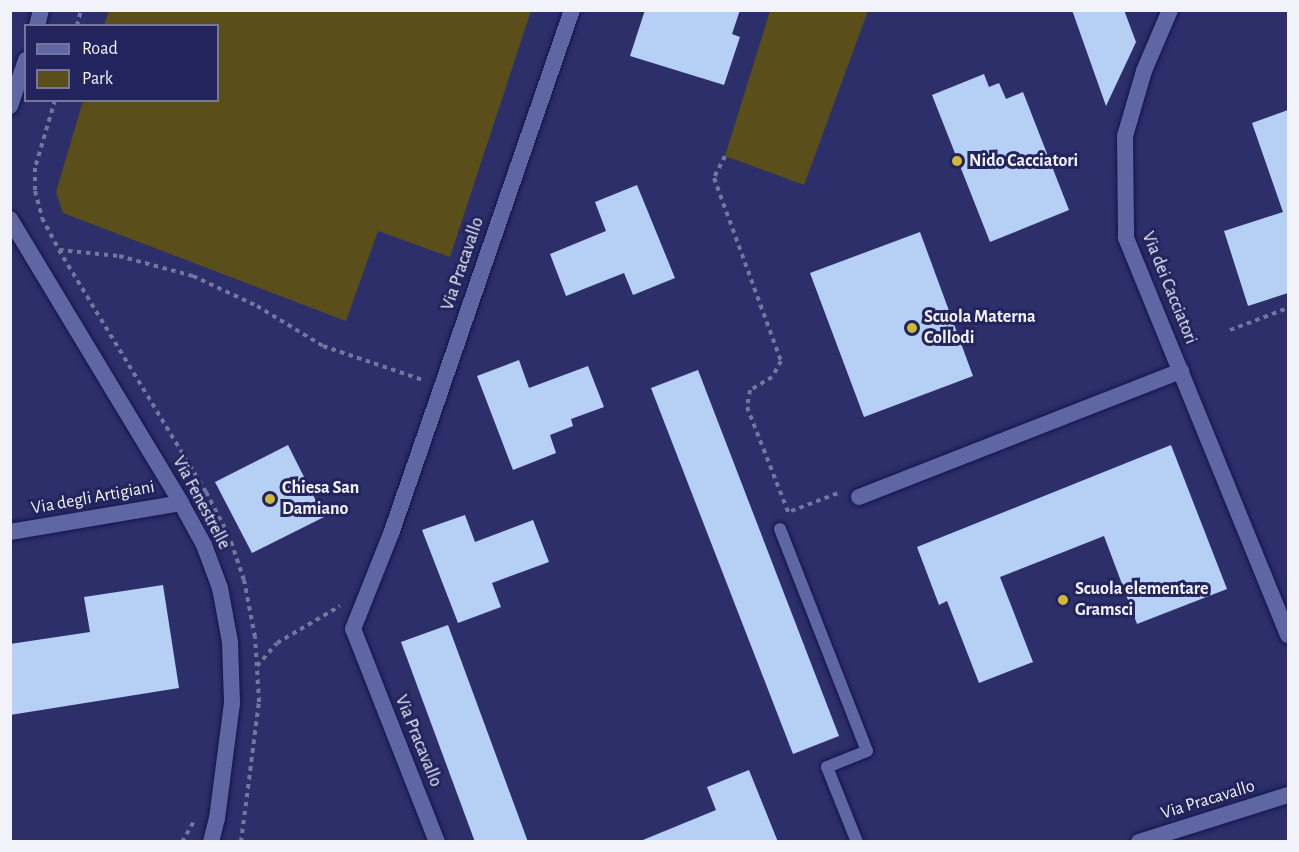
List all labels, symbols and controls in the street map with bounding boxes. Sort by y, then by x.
legend [24,24,219,102]
text: Road [82,40,118,58]
text: Park [82,70,113,88]
place label: Nido Cacciatori [969,150,1078,172]
marker: Nido Cacciatori [950,154,964,168]
street label: Via Pracavallo [437,215,489,313]
street label: Via dei Cacciatori [1137,229,1201,347]
place label: Scuola Materna Collodi [924,307,1036,350]
marker: Scuola Materna Collodi [905,321,919,335]
street label: Via Fenestrelle [167,453,235,553]
street label: Via degli Artigiani [30,477,156,519]
place label: Chiesa San Damiano [282,478,359,520]
marker: Chiesa San Damiano [263,492,277,506]
place label: Scuola elementare Gramsci [1075,579,1209,622]
marker: Scuola elementare Gramsci [1056,593,1070,607]
street label: Via Pracavallo [390,692,446,790]
street label: Via Pracavallo [1158,775,1258,825]

